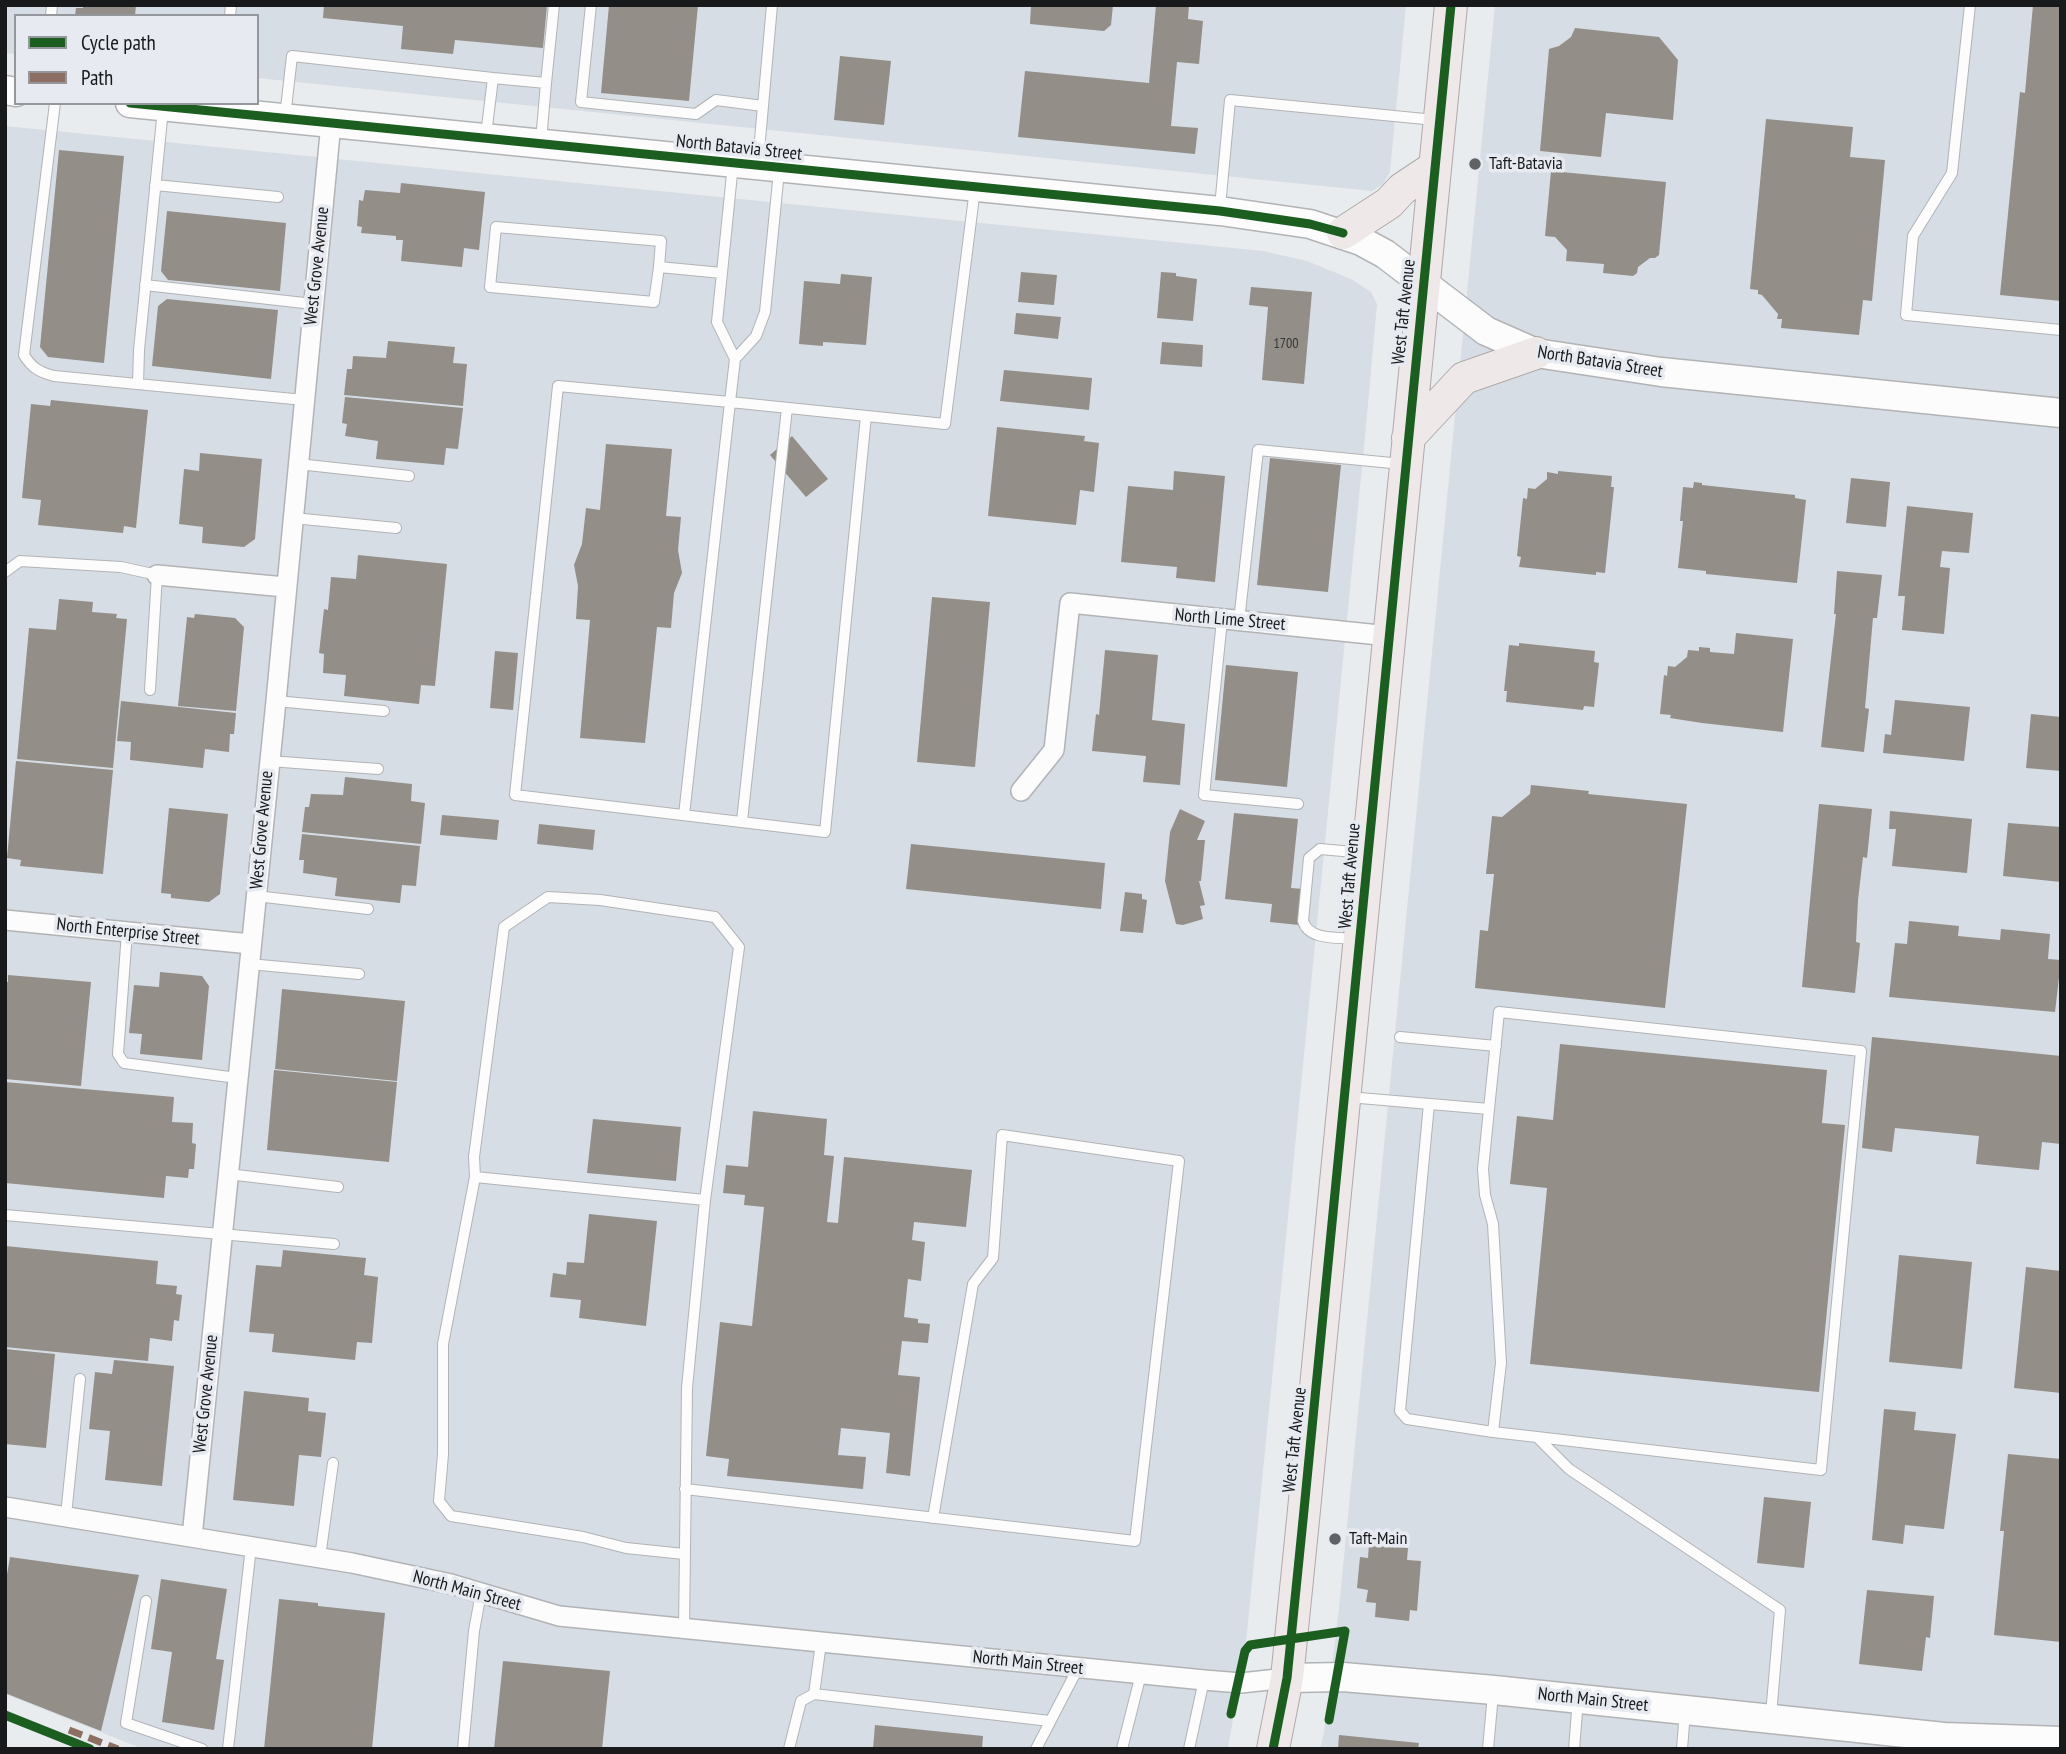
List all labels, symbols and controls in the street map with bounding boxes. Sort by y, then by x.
legend [14,14,259,105]
text: Cycle path [81,29,156,56]
text: Path [81,64,113,91]
street label: North Batavia Street [675,131,803,165]
place label: Taft-Batavia [1489,153,1563,175]
marker: Taft-Batavia [1467,156,1483,172]
street label: West Grove Avenue [300,206,334,326]
street label: West Taft Avenue [1388,258,1420,366]
house number: 1700 [1273,336,1299,352]
street label: North Batavia Street [1536,341,1664,383]
street label: North Lime Street [1174,604,1286,636]
street label: West Grove Avenue [246,770,278,890]
street label: West Taft Avenue [1335,822,1365,930]
street label: North Enterprise Street [55,914,201,950]
street label: West Grove Avenue [189,1334,223,1454]
street label: West Taft Avenue [1279,1386,1311,1494]
place label: Taft-Main [1349,1528,1407,1550]
marker: Taft-Main [1327,1531,1343,1547]
street label: North Main Street [411,1566,523,1616]
street label: North Main Street [972,1646,1084,1680]
street label: North Main Street [1537,1683,1649,1717]

